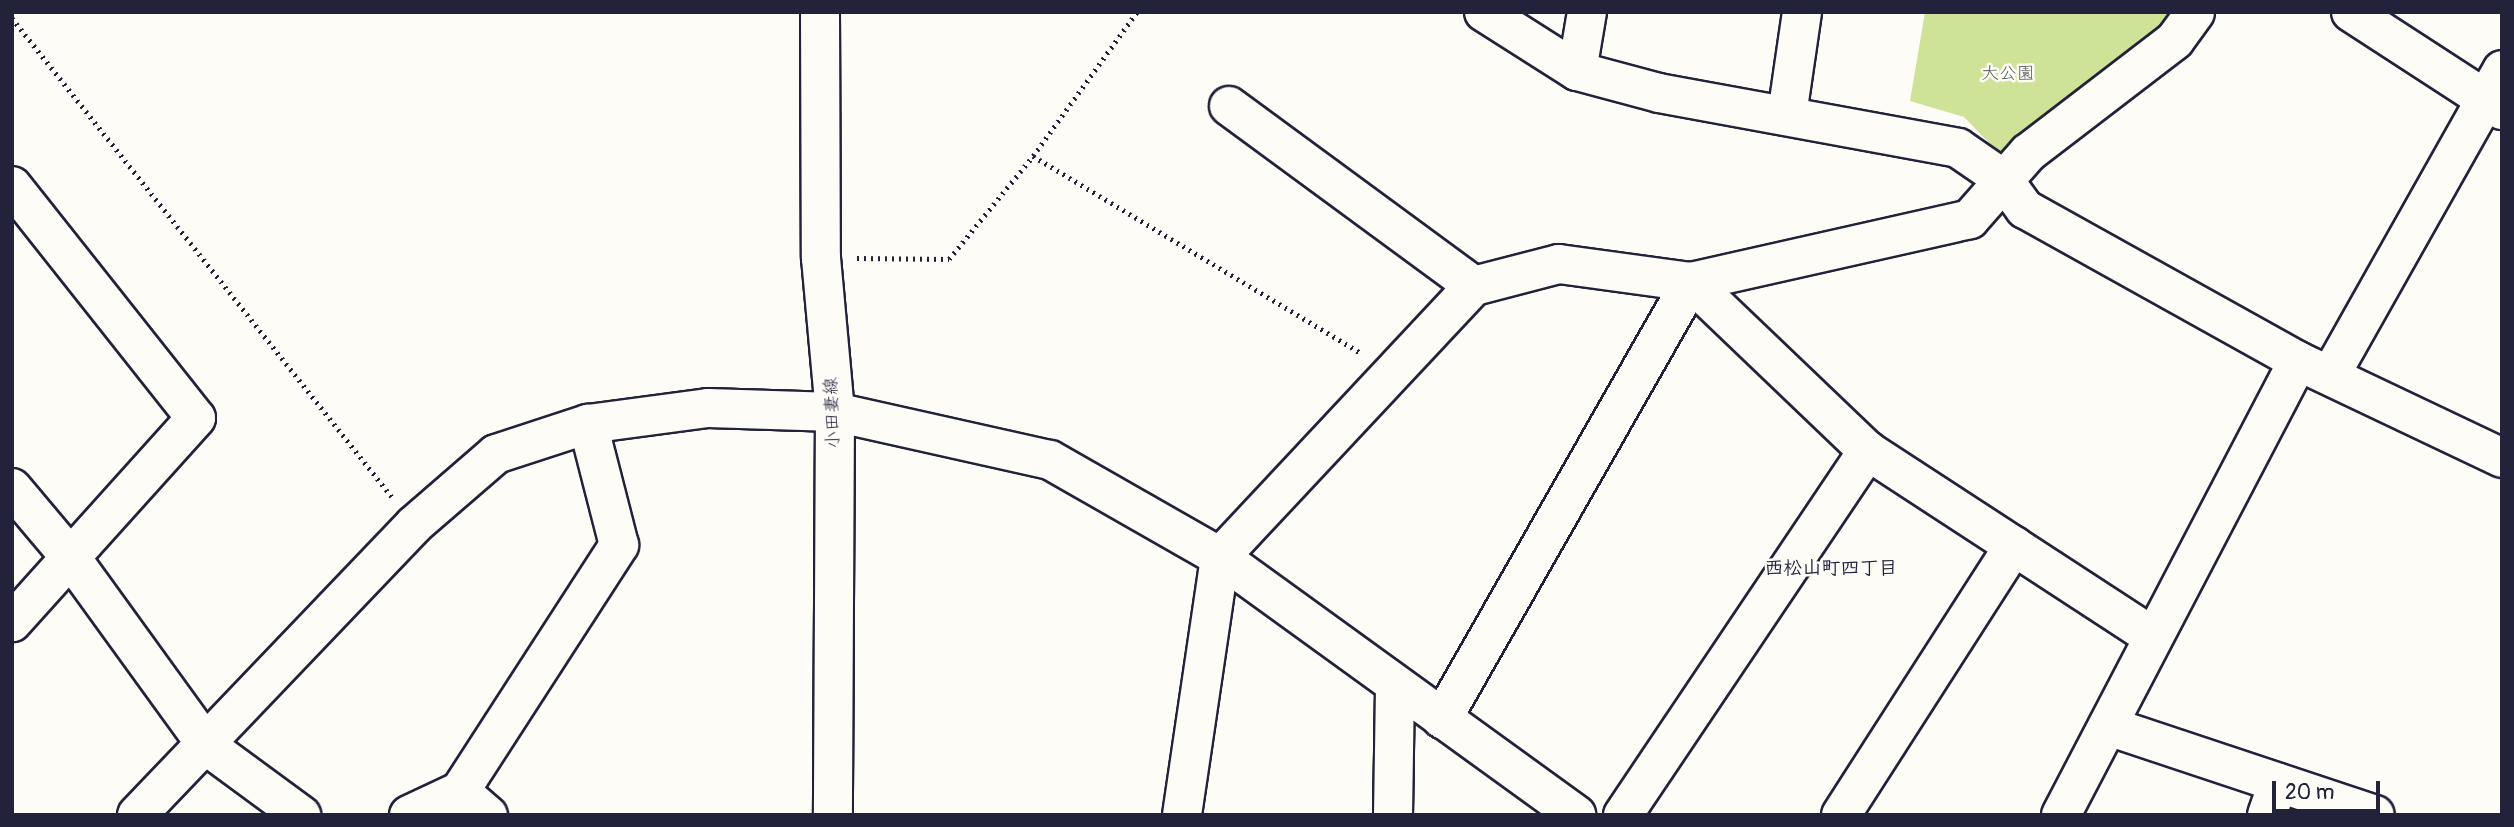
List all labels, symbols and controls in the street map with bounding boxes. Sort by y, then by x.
park label: 大公園 [1981,63,2035,85]
street label: 小田妻線 [821,377,845,449]
district label: 西松山町四丁目 [1765,558,1897,580]
scale bar [2276,768,2384,812]
text: 20 m [2285,779,2334,806]

